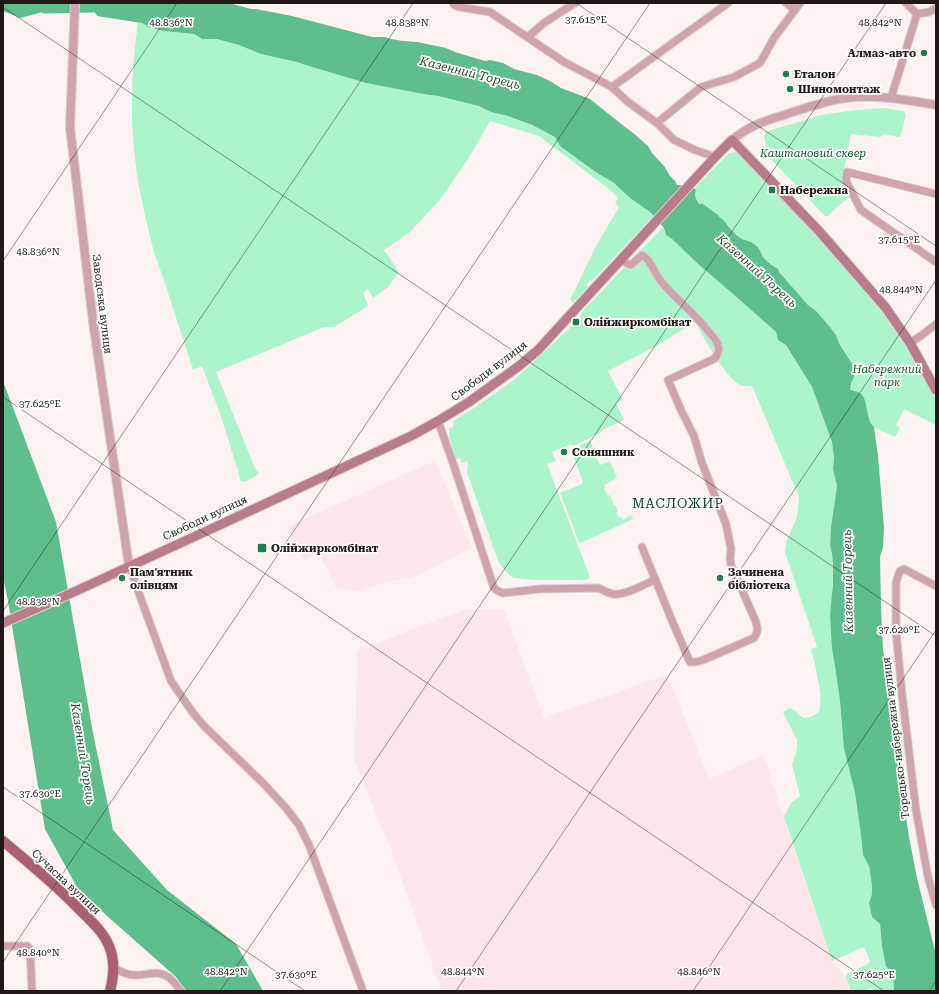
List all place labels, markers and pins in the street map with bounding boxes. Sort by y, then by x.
place label: Алмаз-авто [848,47,916,60]
marker: Алмаз-авто [919,48,929,58]
place label: Еталон [794,68,836,81]
marker: Еталон [781,69,791,79]
place label: Шиномонтаж [798,83,881,96]
marker: Шиномонтаж [785,84,795,94]
place label: Набережна [780,184,849,197]
marker: Набережна [767,185,777,195]
place label: Олійжиркомбінат [584,316,692,329]
marker: Олійжиркомбінат [571,317,581,327]
place label: Соняшник [572,446,635,459]
marker: Соняшник [559,447,569,457]
marker: Олійжиркомбiнат [256,542,268,554]
place label: Олійжиркомбiнат [271,542,379,555]
place label: Пам'ятник олівцям [130,566,193,592]
place label: Зачинена бібліотека [728,566,791,592]
marker: Пам'ятник олівцям [117,573,127,583]
marker: Зачинена бібліотека [715,573,725,583]

